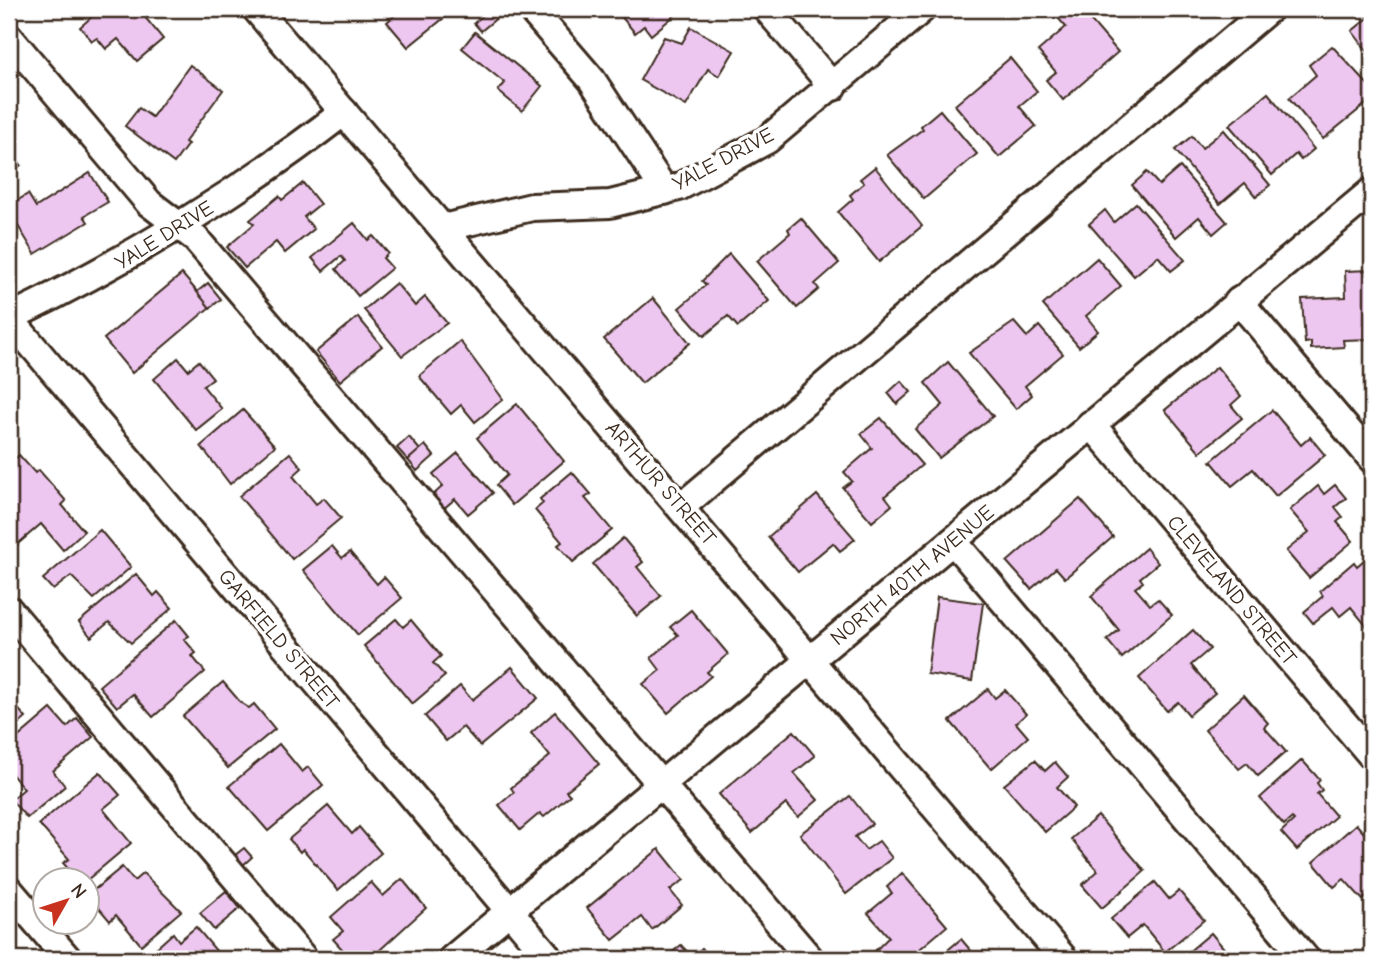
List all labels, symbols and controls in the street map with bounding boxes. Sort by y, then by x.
street label: YALE DRIVE [668,122,778,196]
street label: YALE DRIVE [111,195,217,275]
street label: ARTHUR STREET [601,416,721,550]
street label: NORTH 40TH AVENUE [826,500,998,650]
street label: CLEVELAND STREET [1162,510,1302,670]
street label: GARFIELD STREET [214,564,344,714]
north arrow [32,866,102,936]
text: N [66,879,91,903]

